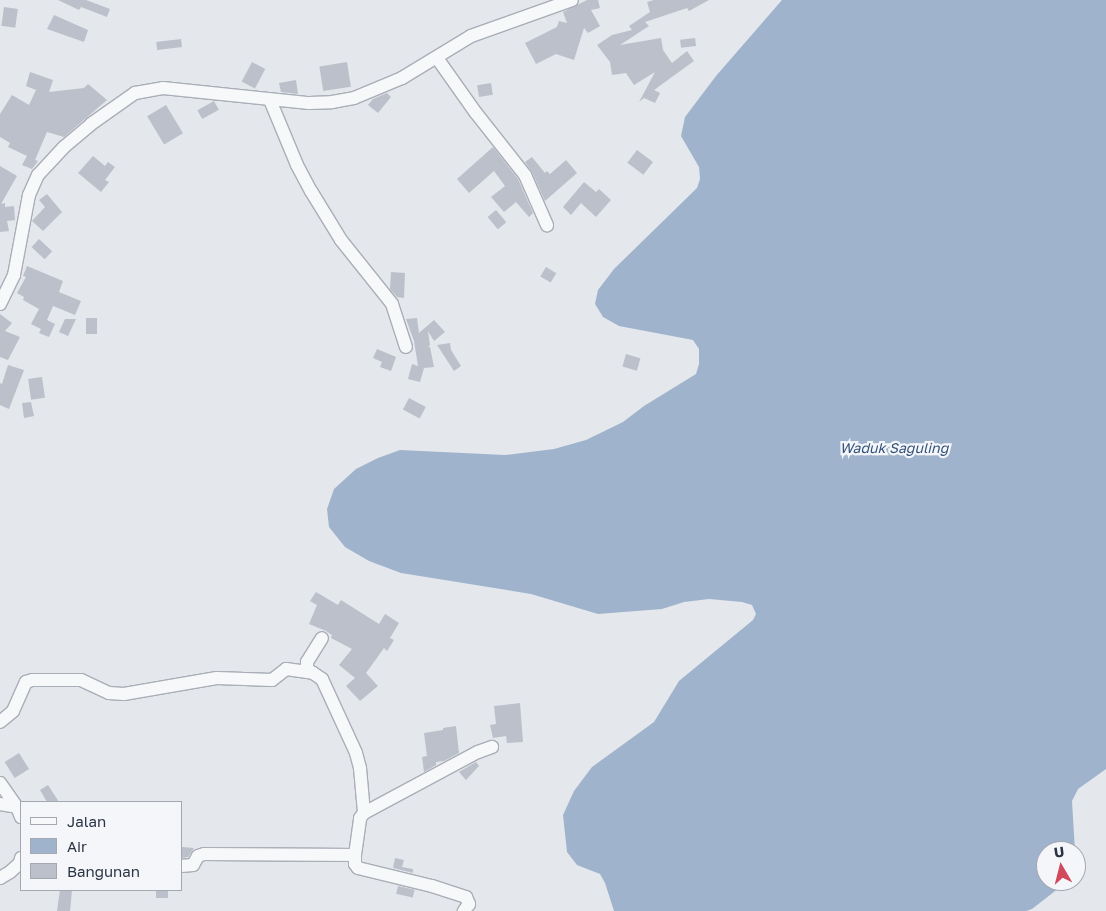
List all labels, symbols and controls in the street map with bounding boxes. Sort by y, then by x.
water label: Waduk Saguling [840,440,948,456]
legend [20,801,182,891]
text: Jalan [67,812,106,830]
text: Air [67,837,87,855]
north arrow [1036,841,1086,891]
text: U [1053,843,1065,861]
text: Bangunan [67,862,140,880]

